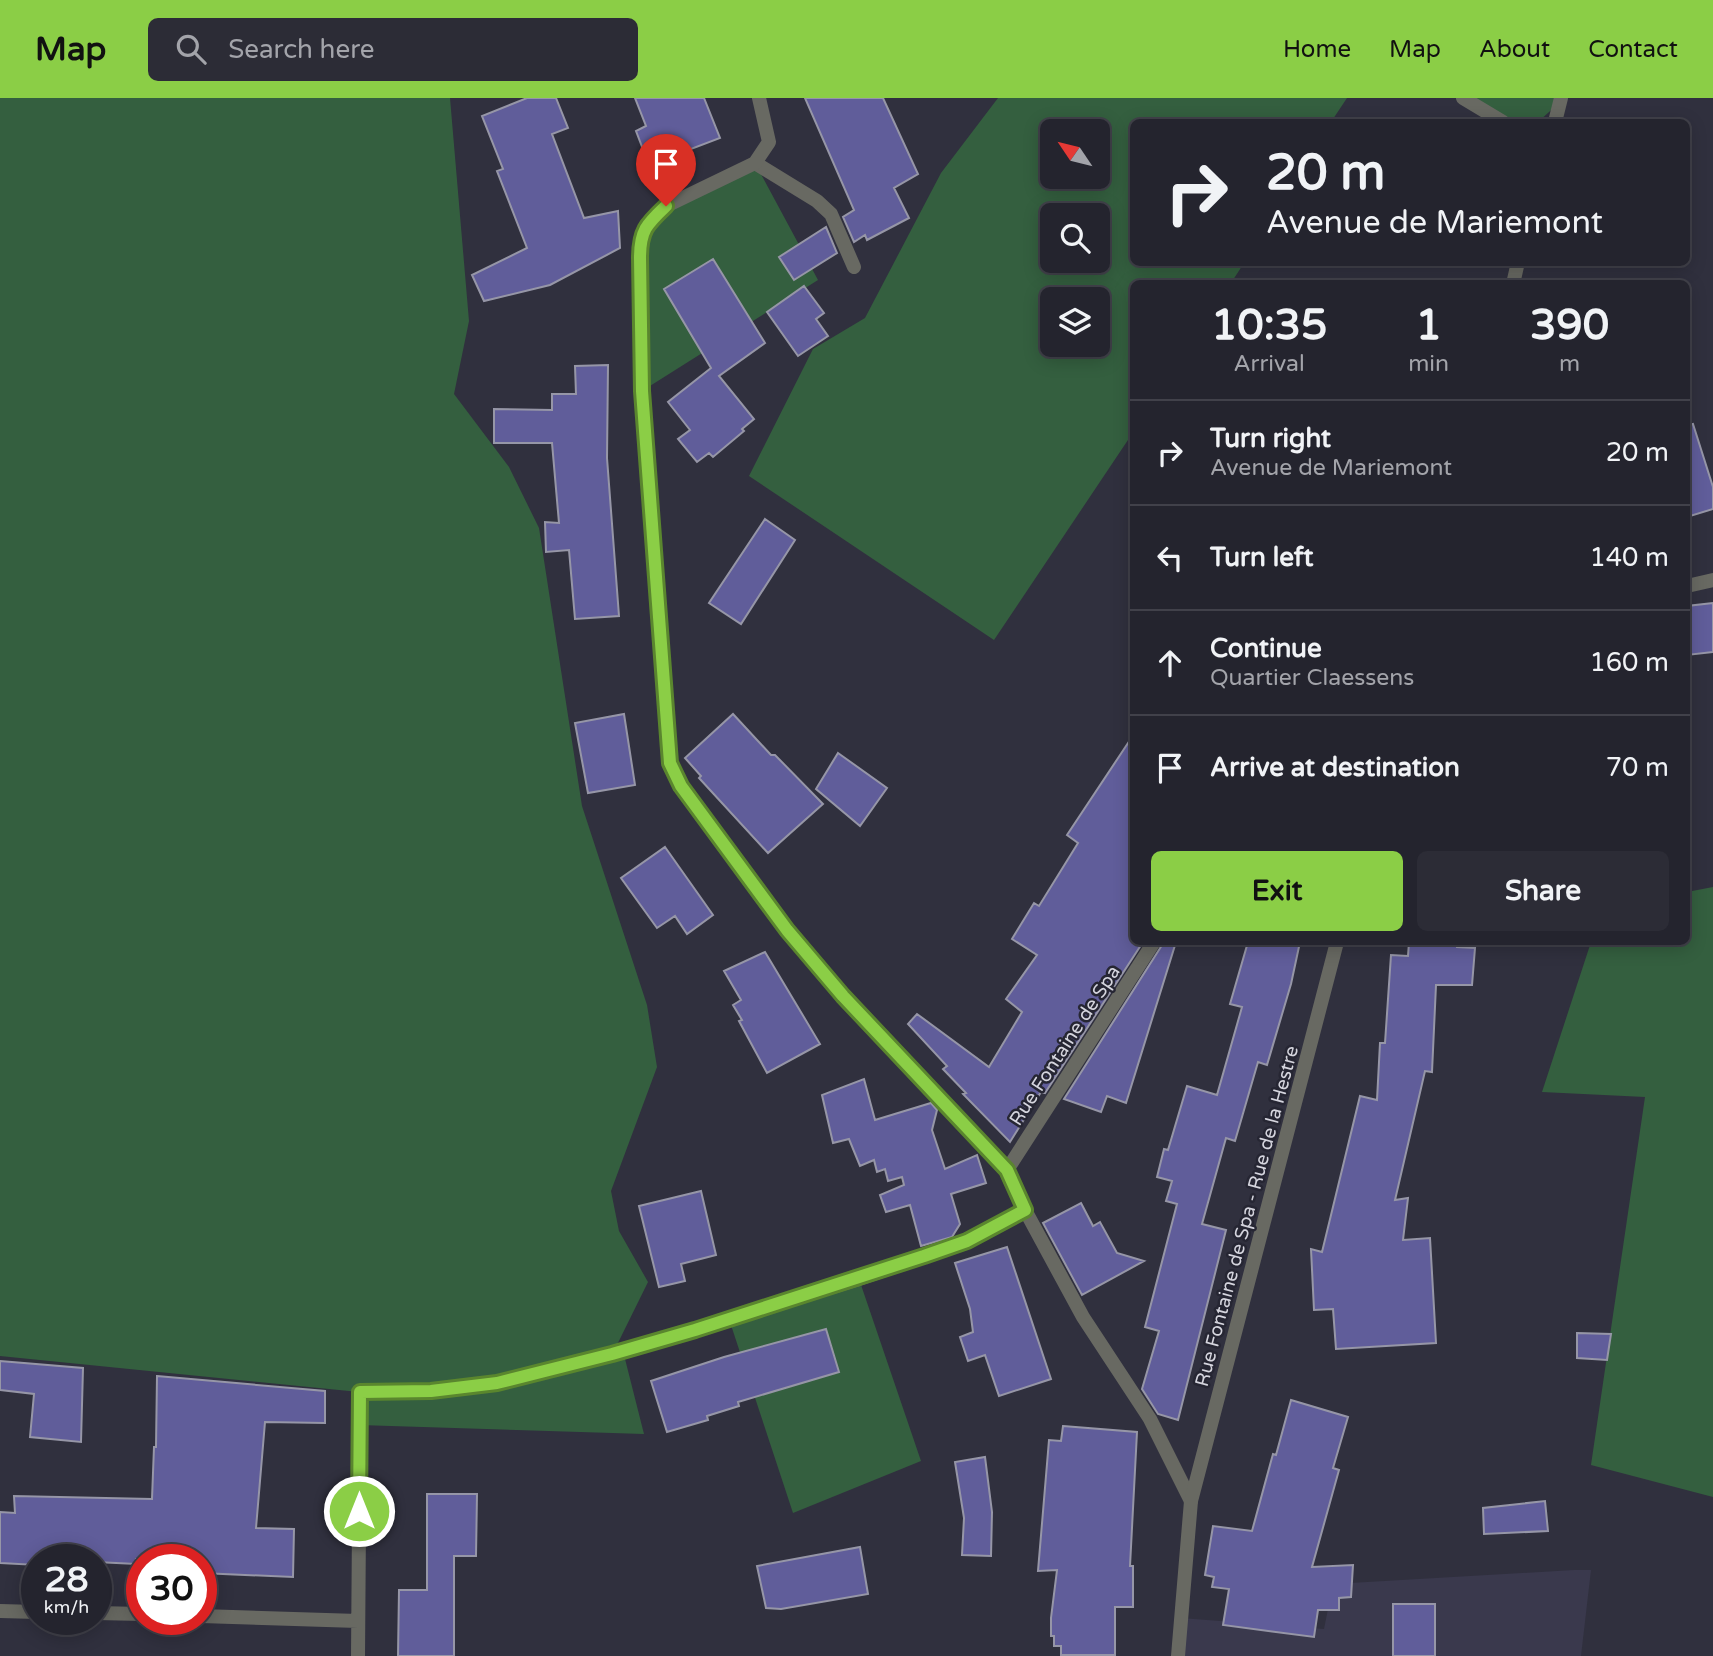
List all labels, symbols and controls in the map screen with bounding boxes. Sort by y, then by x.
search box [148,18,638,81]
text: Map [35,30,106,69]
icon: search [172,30,210,68]
text: Search here [228,34,374,65]
text: Home [1283,35,1351,64]
text: Map [1389,35,1441,64]
text: About [1479,35,1550,64]
text: Contact [1588,35,1678,64]
north arrow [1040,119,1110,189]
map controls [1040,119,1110,357]
pin [636,134,696,206]
text: 20 m [1266,144,1385,203]
icon: arrive [647,145,685,183]
icon: right [1151,147,1242,238]
button: search [1040,203,1110,273]
text: Avenue de Mariemont [1266,204,1603,242]
button: layers [1040,287,1110,357]
text: 10:35 [1211,300,1327,351]
text: 1 [1415,300,1442,351]
text: 390 [1530,300,1609,351]
text: Arrival [1234,350,1305,378]
text: min [1408,350,1449,378]
text: m [1559,350,1580,378]
text: Turn right [1210,423,1331,454]
icon: right [1151,434,1189,472]
text: 20 m [1606,437,1669,468]
text: Avenue de Mariemont [1210,454,1452,482]
icon: left [1151,539,1189,577]
text: Turn left [1210,542,1313,573]
text: 140 m [1589,542,1669,573]
text: Continue [1210,633,1322,664]
icon: ahead [1151,644,1189,682]
text: 160 m [1589,647,1669,678]
text: Quartier Claessens [1210,664,1414,692]
icon: arrive [1151,749,1189,787]
text: Arrive at destination [1210,752,1460,783]
text: 70 m [1606,752,1669,783]
button: Exit [1151,851,1403,931]
button: Share [1417,851,1669,931]
street label: Rue Fontaine de Spa [1005,961,1125,1130]
street label: Rue Fontaine de Spa - Rue de la Hestre [1191,1044,1303,1389]
position arrow [322,1474,396,1548]
speed limit sign: 30 [126,1544,217,1635]
text: 28 [45,1559,88,1601]
text: km/h [44,1596,89,1618]

